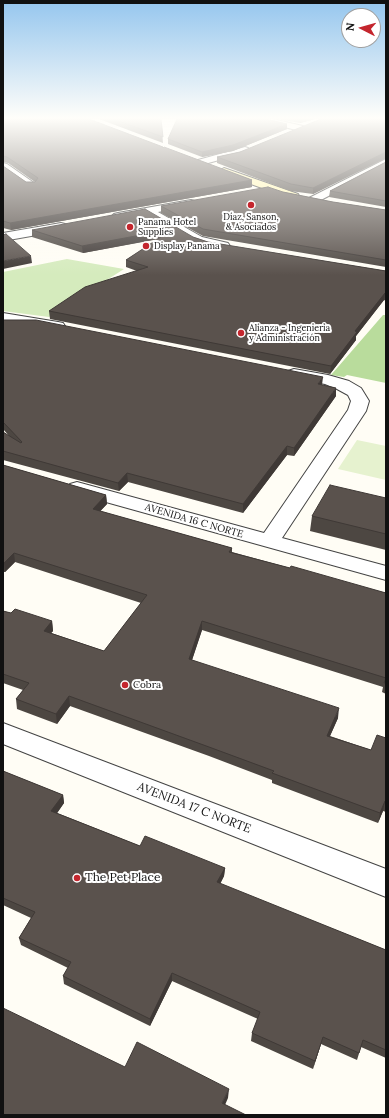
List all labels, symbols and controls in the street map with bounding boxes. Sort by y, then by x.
north arrow [341,8,381,48]
text: N [343,22,357,32]
marker: Díaz, Sanson, & Asociados [246,200,256,210]
place label: Díaz, Sanson, & Asociados [223,212,279,233]
place label: Panama Hotel Supplies [138,217,196,238]
marker: Panama Hotel Supplies [125,222,135,232]
marker: Display Panama [141,241,151,251]
place label: Display Panama [154,241,220,251]
place label: Alianza - Ingenieria y Administración [249,323,330,344]
marker: Alianza - Ingenieria y Administración [236,328,246,338]
street label: AVENIDA 16 C NORTE [143,501,245,541]
place label: Cobra [133,679,161,691]
marker: Cobra [120,680,130,690]
street label: AVENIDA 17 C NORTE [135,780,253,836]
place label: The Pet Place [85,871,160,885]
marker: The Pet Place [72,873,82,883]

